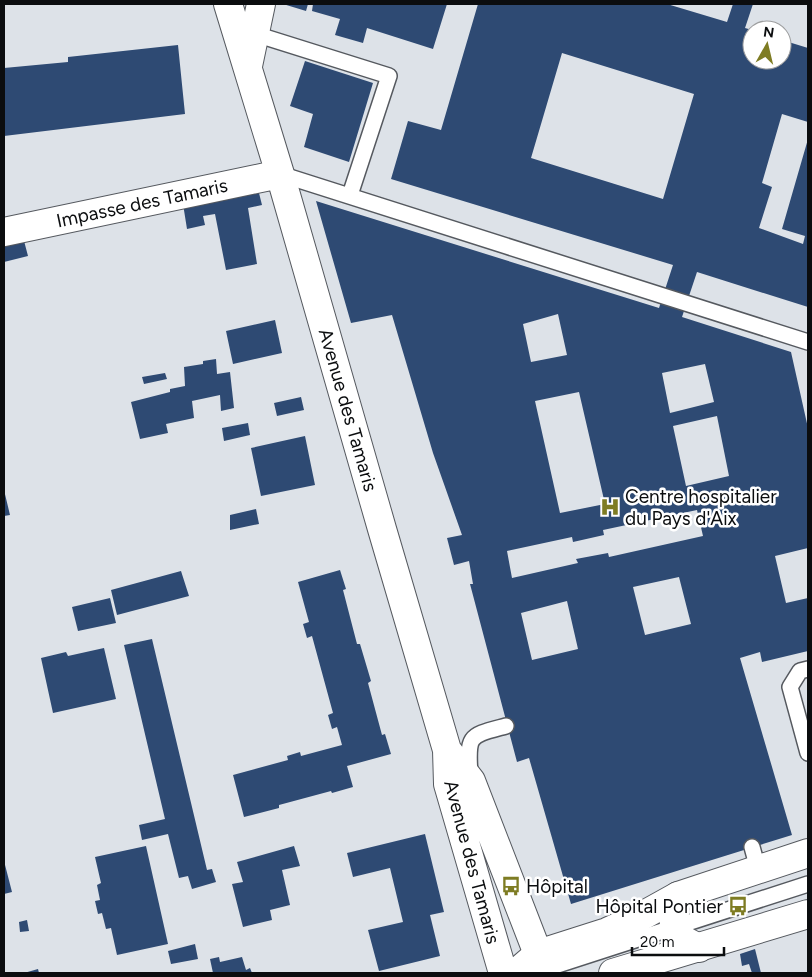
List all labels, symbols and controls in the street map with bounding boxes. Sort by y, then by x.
north arrow [742,20,792,70]
text: N [762,23,775,42]
street label: Impasse des Tamaris [54,174,230,232]
street label: Avenue des Tamaris [314,326,382,494]
place label: Centre hospitalier du Pays d'Aix [625,485,777,530]
hospital icon: Centre hospitalier du Pays d'Aix [599,496,621,518]
street label: Avenue des Tamaris [439,778,505,947]
bus stop icon: Hôpital [500,875,522,897]
place label: Hôpital [526,875,588,898]
place label: Hôpital Pontier [596,895,724,918]
bus stop icon: Hôpital Pontier [727,895,749,917]
scale bar [632,924,724,956]
text: 20 m [640,933,674,951]

